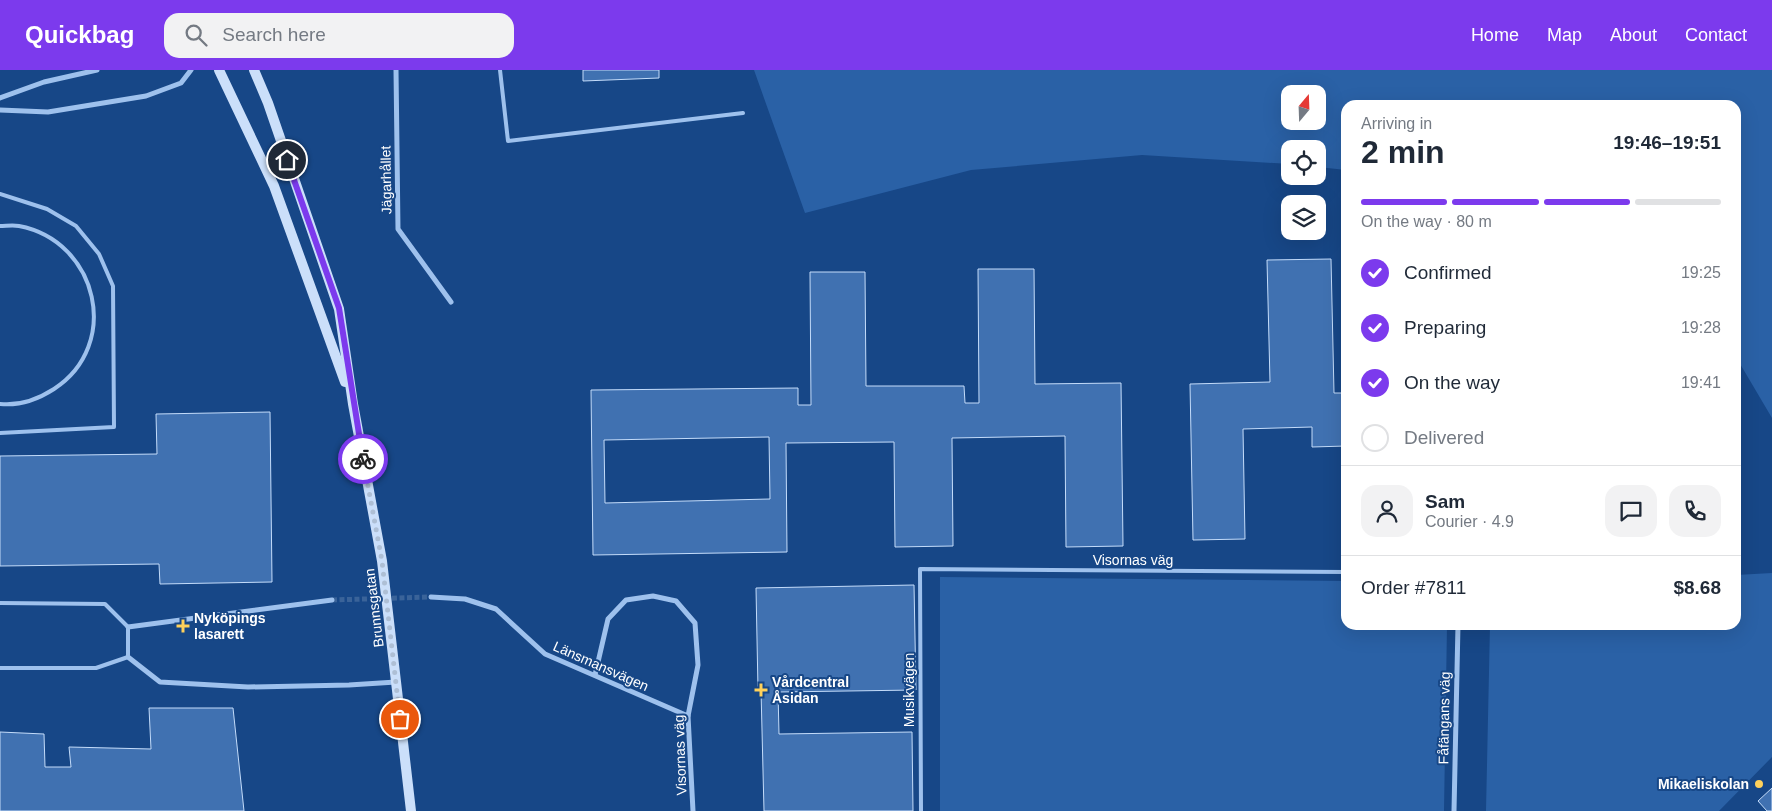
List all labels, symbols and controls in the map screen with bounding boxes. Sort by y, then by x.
search box [164,13,514,58]
text: Quickbag [25,21,134,48]
icon: search [182,21,210,49]
text: Search here [222,24,326,45]
text: Home [1471,25,1519,45]
text: Map [1547,25,1582,45]
text: About [1610,25,1657,45]
text: Contact [1685,25,1747,45]
north arrow [1281,85,1326,130]
map controls [1281,85,1326,240]
text: Arriving in [1361,115,1432,132]
text: 19:46–19:51 [1613,132,1721,153]
text: 2 min [1361,134,1445,170]
pin [266,139,308,181]
button: locate [1281,140,1326,185]
icon: home [273,146,301,174]
street label: Jägarhållet [377,146,395,214]
button: layers [1281,195,1326,240]
text: On the way · 80 m [1361,213,1492,230]
icon: check [1361,259,1389,287]
text: Confirmed [1404,262,1492,283]
text: 19:25 [1681,264,1721,281]
icon: check [1361,314,1389,342]
text: Preparing [1404,317,1486,338]
text: 19:28 [1681,319,1721,336]
icon: check [1361,369,1389,397]
text: On the way [1404,372,1500,393]
text: 19:41 [1681,374,1721,391]
text: Delivered [1404,427,1484,448]
courier [338,434,388,484]
icon: bike [349,445,377,473]
button: person [1361,485,1413,537]
button: chat [1605,485,1657,537]
button: phone [1669,485,1721,537]
text: Sam [1425,491,1465,512]
text: Courier · 4.9 [1425,513,1514,530]
street label: Visornas väg [1093,552,1173,568]
street label: Brunnsgatan [361,568,387,648]
text: Order #7811 [1361,577,1466,598]
text: $8.68 [1673,577,1721,598]
place label: Nyköpings lasarett [194,610,266,642]
marker: Nyköpings lasarett [176,619,190,633]
street label: Länsmansvägen [551,638,651,694]
street label: Musikvägen [901,653,917,727]
street label: Fåfängans väg [1435,672,1453,764]
place label: Vårdcentral Åsidan [772,674,849,706]
marker: Vårdcentral Åsidan [754,683,768,697]
pin [379,698,421,740]
icon: bag [386,705,414,733]
street label: Visornas väg [671,714,689,796]
place label: Mikaeliskolan [1658,776,1749,792]
marker: Mikaeliskolan [1753,778,1765,790]

